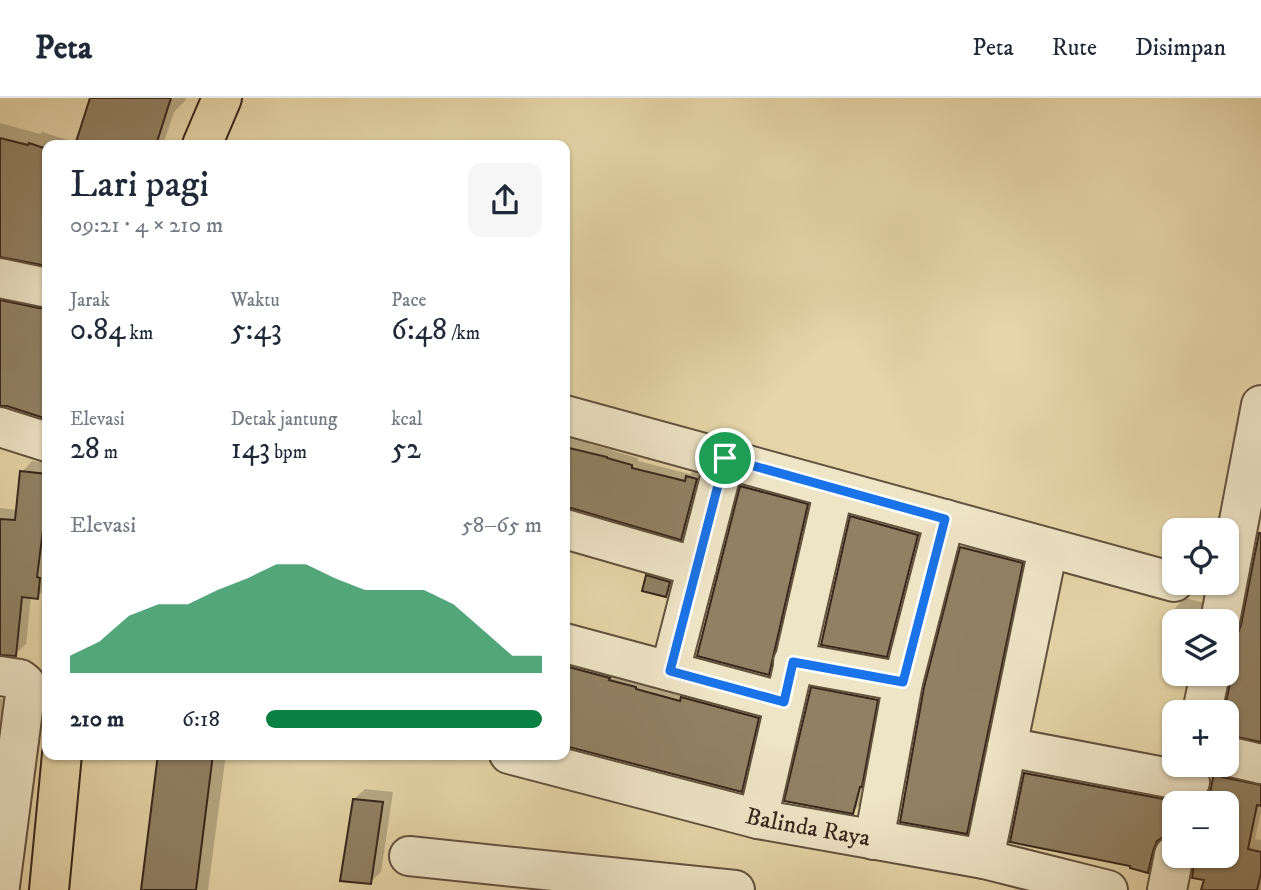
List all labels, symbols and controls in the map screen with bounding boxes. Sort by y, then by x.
text: Peta [35,28,92,69]
text: Peta [972,33,1014,63]
text: Rute [1052,33,1097,63]
text: Disimpan [1135,33,1226,63]
text: Lari pagi [70,161,209,209]
button: share [468,163,542,237]
text: 09:21 · 4 × 210 m [70,211,223,240]
text: Jarak [70,289,110,312]
text: Waktu [231,289,280,312]
text: Pace [391,289,426,312]
text: 0.84 [70,312,126,349]
text: 5:43 [231,312,282,349]
text: 6:48 [391,312,447,349]
text: km [126,322,153,345]
text: /km [447,322,480,345]
text: Elevasi [70,408,125,431]
text: Detak jantung [231,408,337,431]
text: kcal [391,408,423,431]
pin [695,428,755,488]
text: 28 [70,431,100,468]
text: 143 [231,431,270,468]
text: 52 [391,431,421,468]
icon: arrive [706,439,744,477]
text: m [100,441,118,464]
text: bpm [270,441,307,464]
text: Elevasi [70,511,136,540]
text: 58–65 m [461,511,542,540]
map controls [1162,518,1239,868]
button: locate [1162,518,1239,595]
button: layers [1162,609,1239,686]
button: + [1162,700,1239,777]
text: 210 m [70,705,124,734]
text: 6:18 [182,705,220,734]
button: − [1162,791,1239,868]
street label: Balinda Raya [742,801,873,854]

